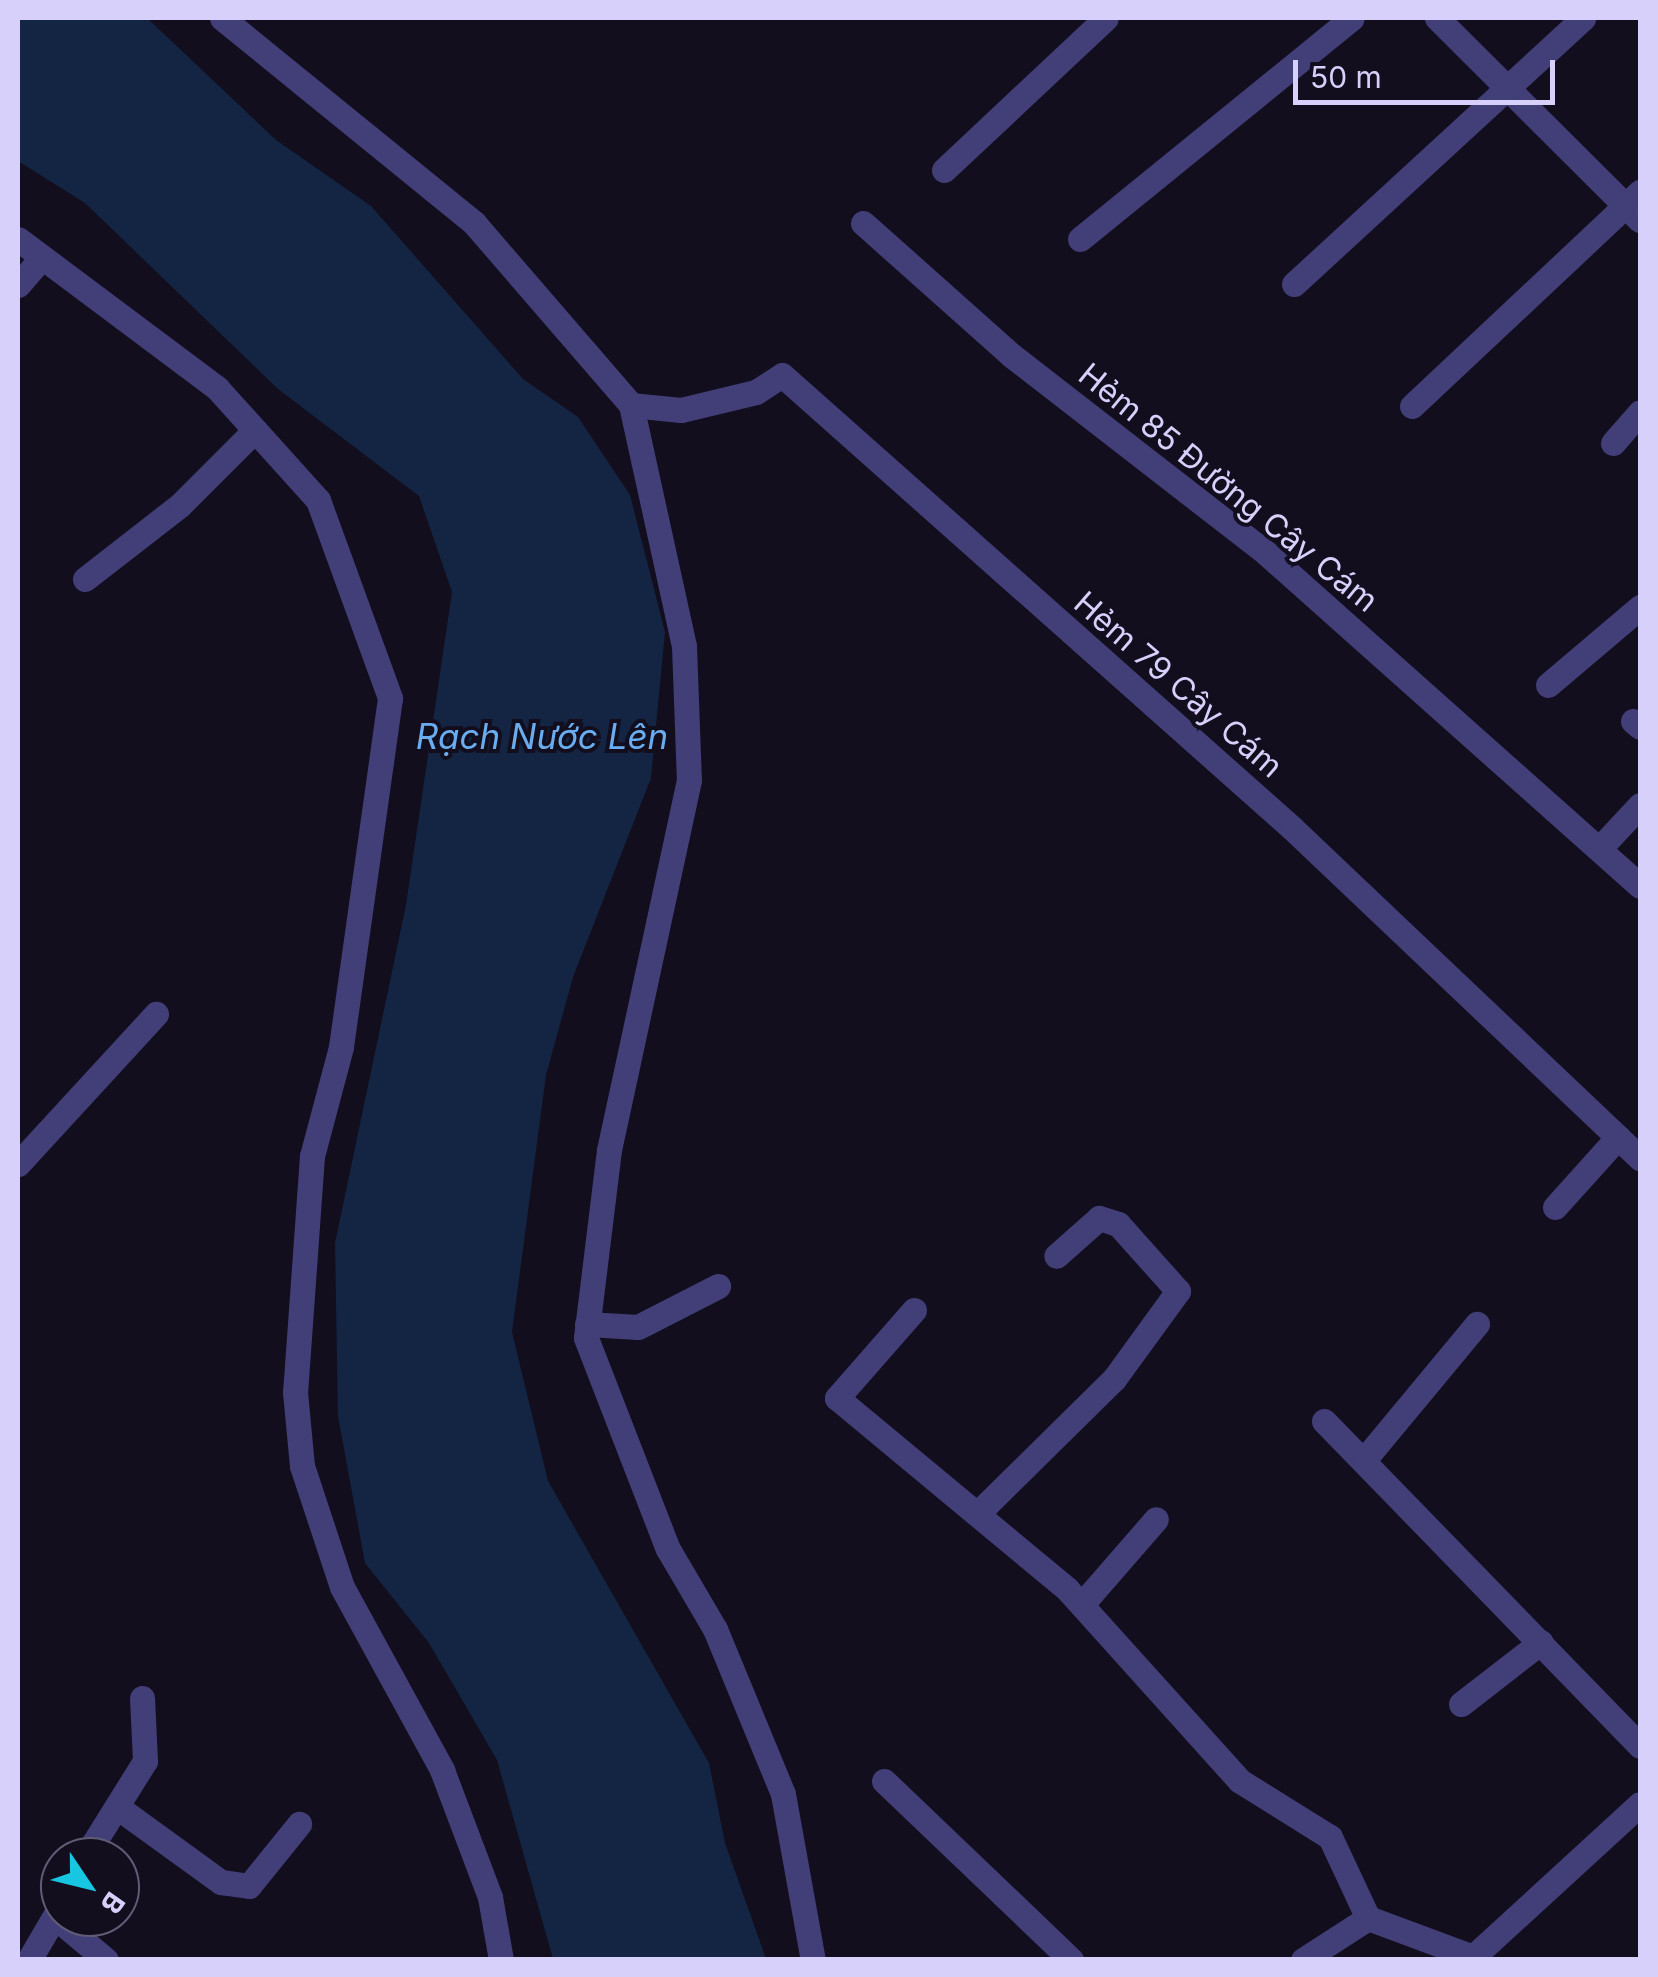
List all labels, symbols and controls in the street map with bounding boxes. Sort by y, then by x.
scale bar [1298,40,1560,102]
text: 50 m [1310,59,1382,95]
street label: Hẻm 85 Đường Cây Cám [1071,356,1385,620]
street label: Hẻm 79 Cây Cám [1066,584,1290,786]
water label: Rạch Nước Lên [416,715,668,757]
north arrow [40,1837,140,1937]
text: B [94,1886,132,1920]

